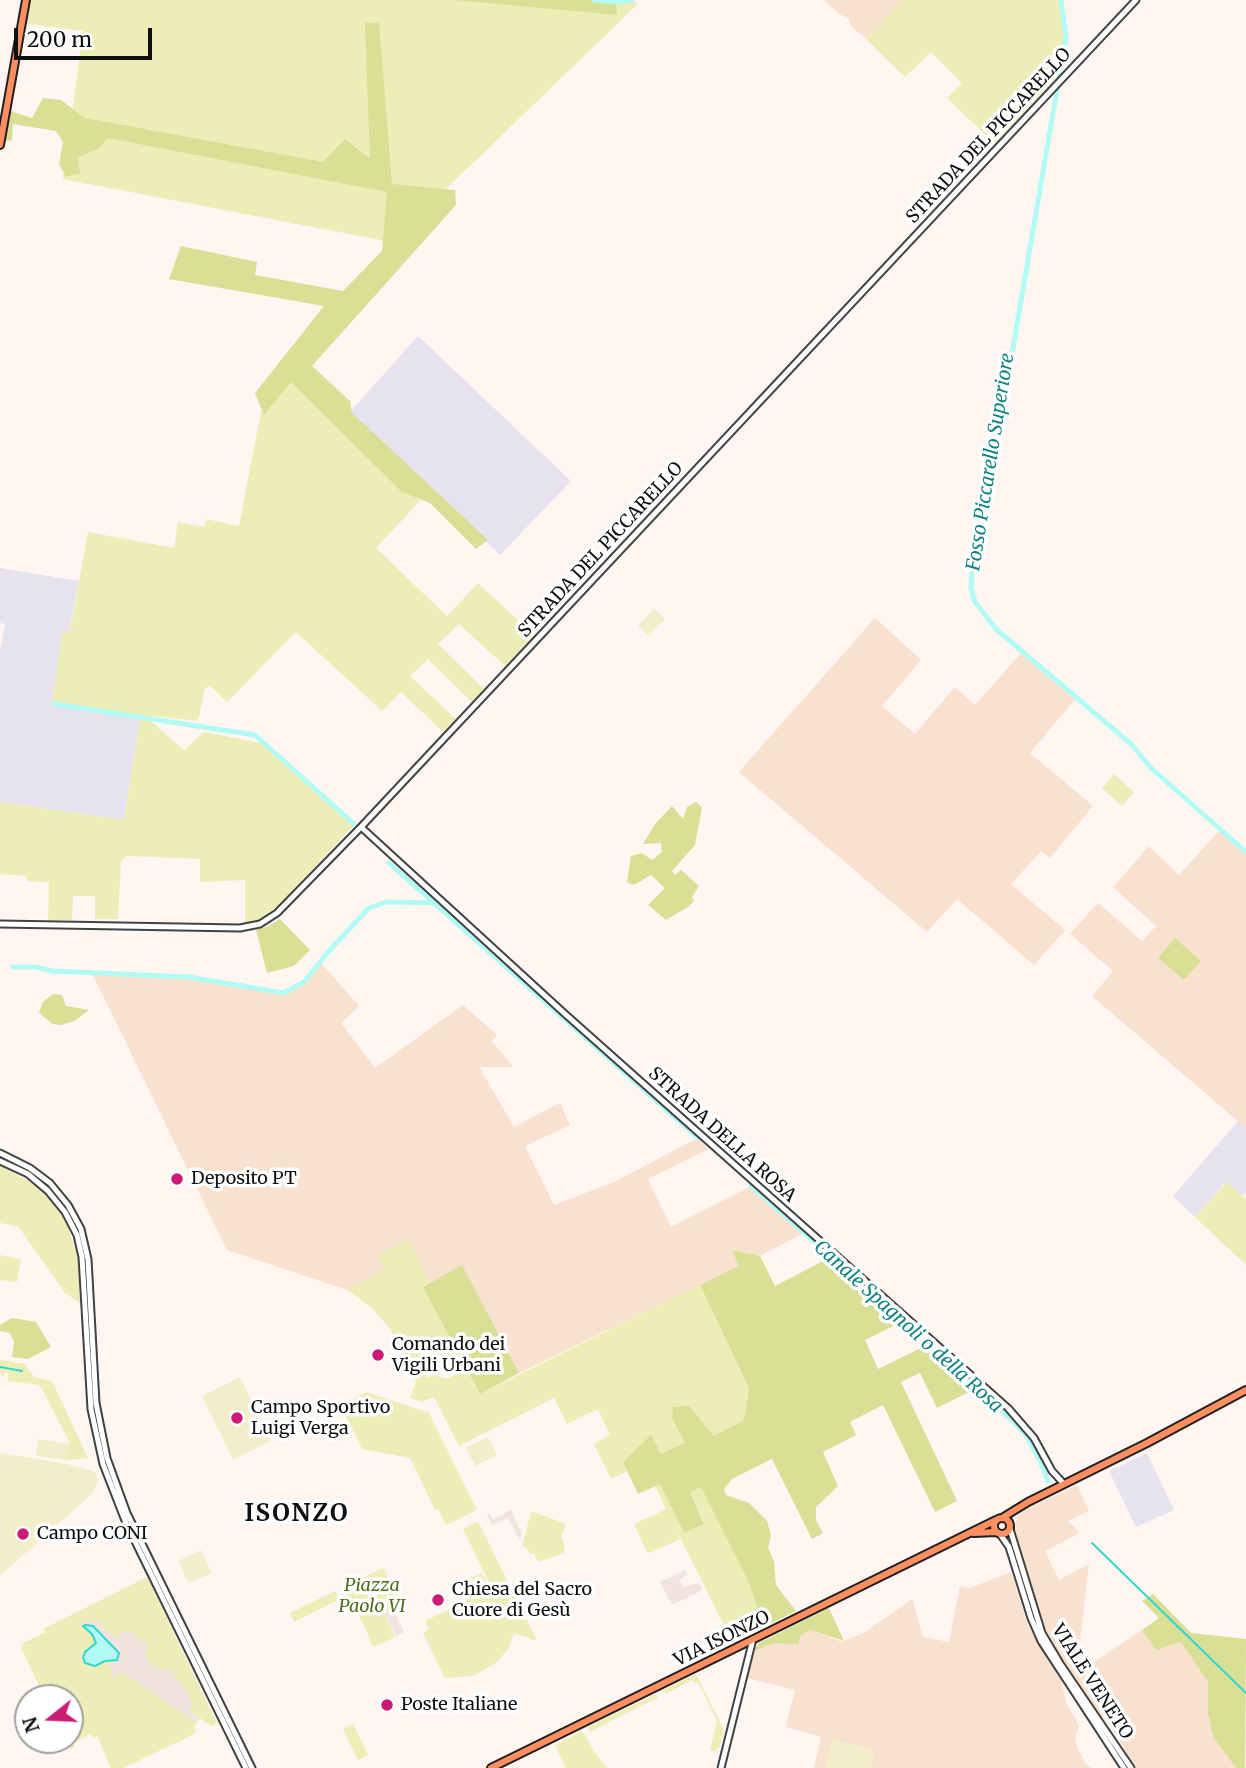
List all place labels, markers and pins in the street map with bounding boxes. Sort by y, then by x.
place label: Deposito PT [191,1168,297,1190]
marker: Deposito PT [169,1171,185,1187]
place label: Comando dei Vigili Urbani [392,1334,505,1376]
marker: Comando dei Vigili Urbani [370,1347,386,1363]
place label: Campo Sportivo Luigi Verga [251,1397,390,1440]
marker: Campo Sportivo Luigi Verga [229,1410,245,1426]
place label: Campo CONI [37,1523,147,1545]
marker: Campo CONI [15,1526,31,1542]
place label: Chiesa del Sacro Cuore di Gesù [452,1579,592,1622]
marker: Chiesa del Sacro Cuore di Gesù [430,1592,446,1608]
place label: Poste Italiane [401,1694,517,1716]
marker: Poste Italiane [379,1697,395,1713]

